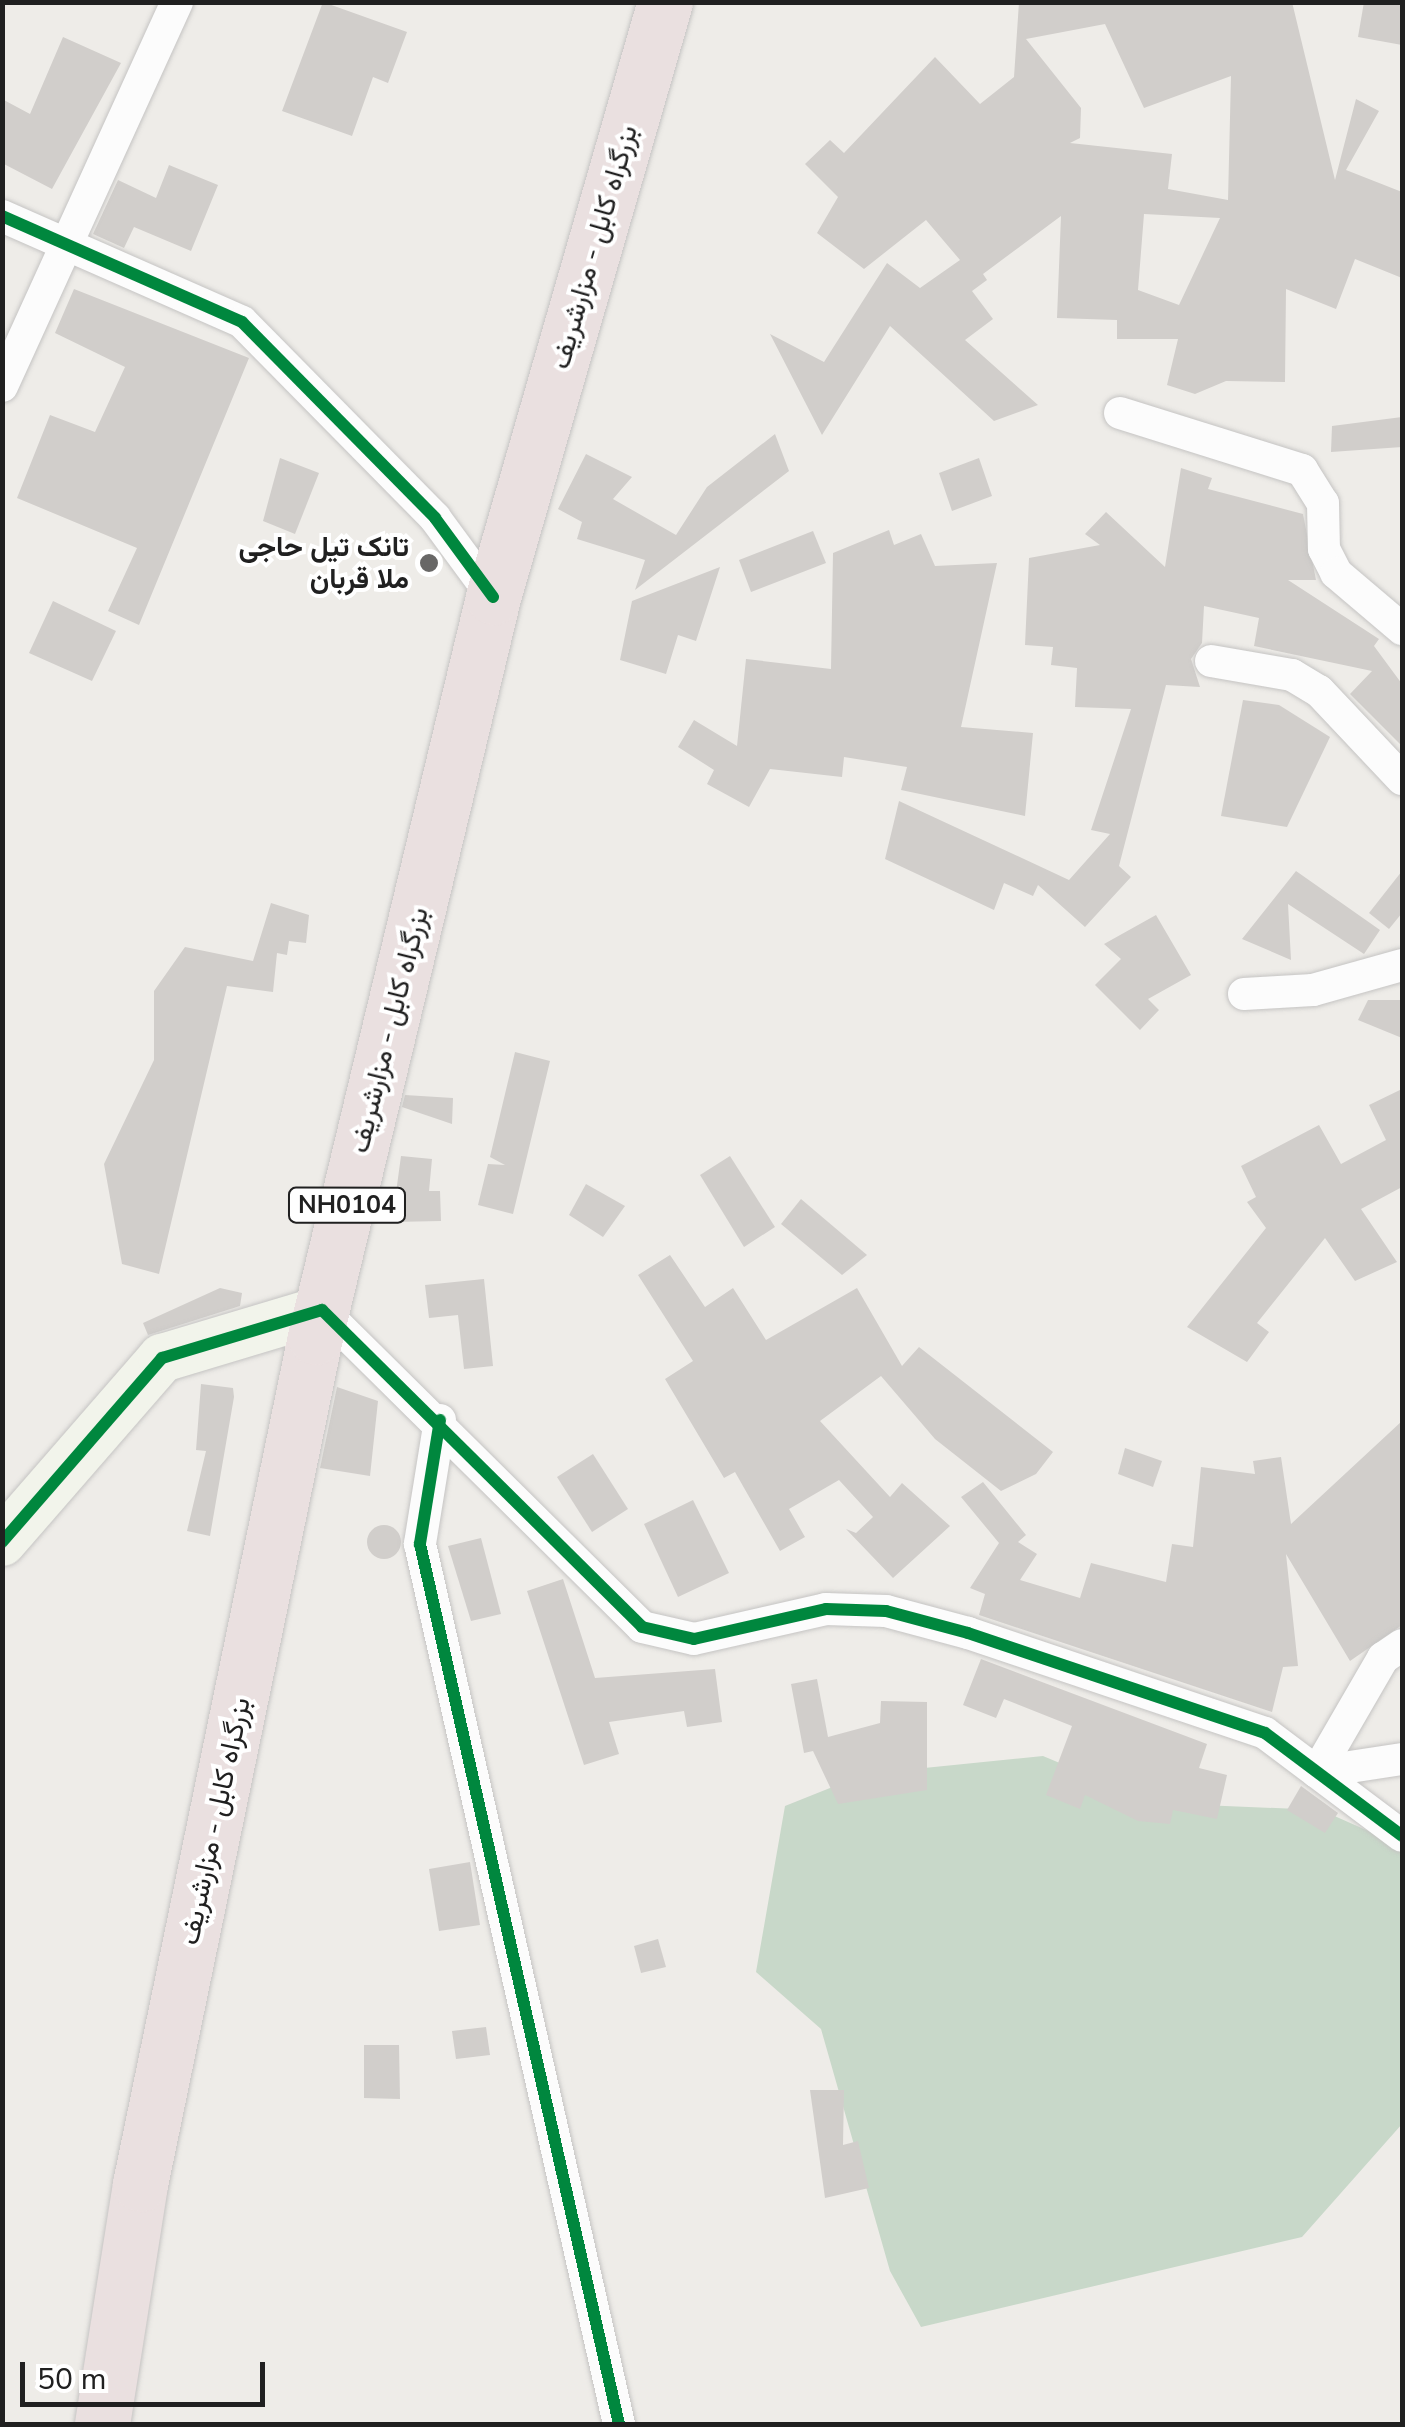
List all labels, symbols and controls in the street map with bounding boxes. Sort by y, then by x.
street label: بزرگراه کابل - مزارشریف [543,121,645,373]
place label: تانک تیل حاجی ملا قربان [239,530,409,596]
marker: تانک تیل حاجی ملا قربان [418,552,440,574]
street label: بزرگراه کابل - مزارشریف [342,904,436,1156]
road number: NH0104 [287,1185,407,1225]
street label: بزرگراه کابل - مزارشریف [172,1694,258,1948]
scale bar [25,2342,270,2404]
text: 50 m [37,2359,106,2400]

